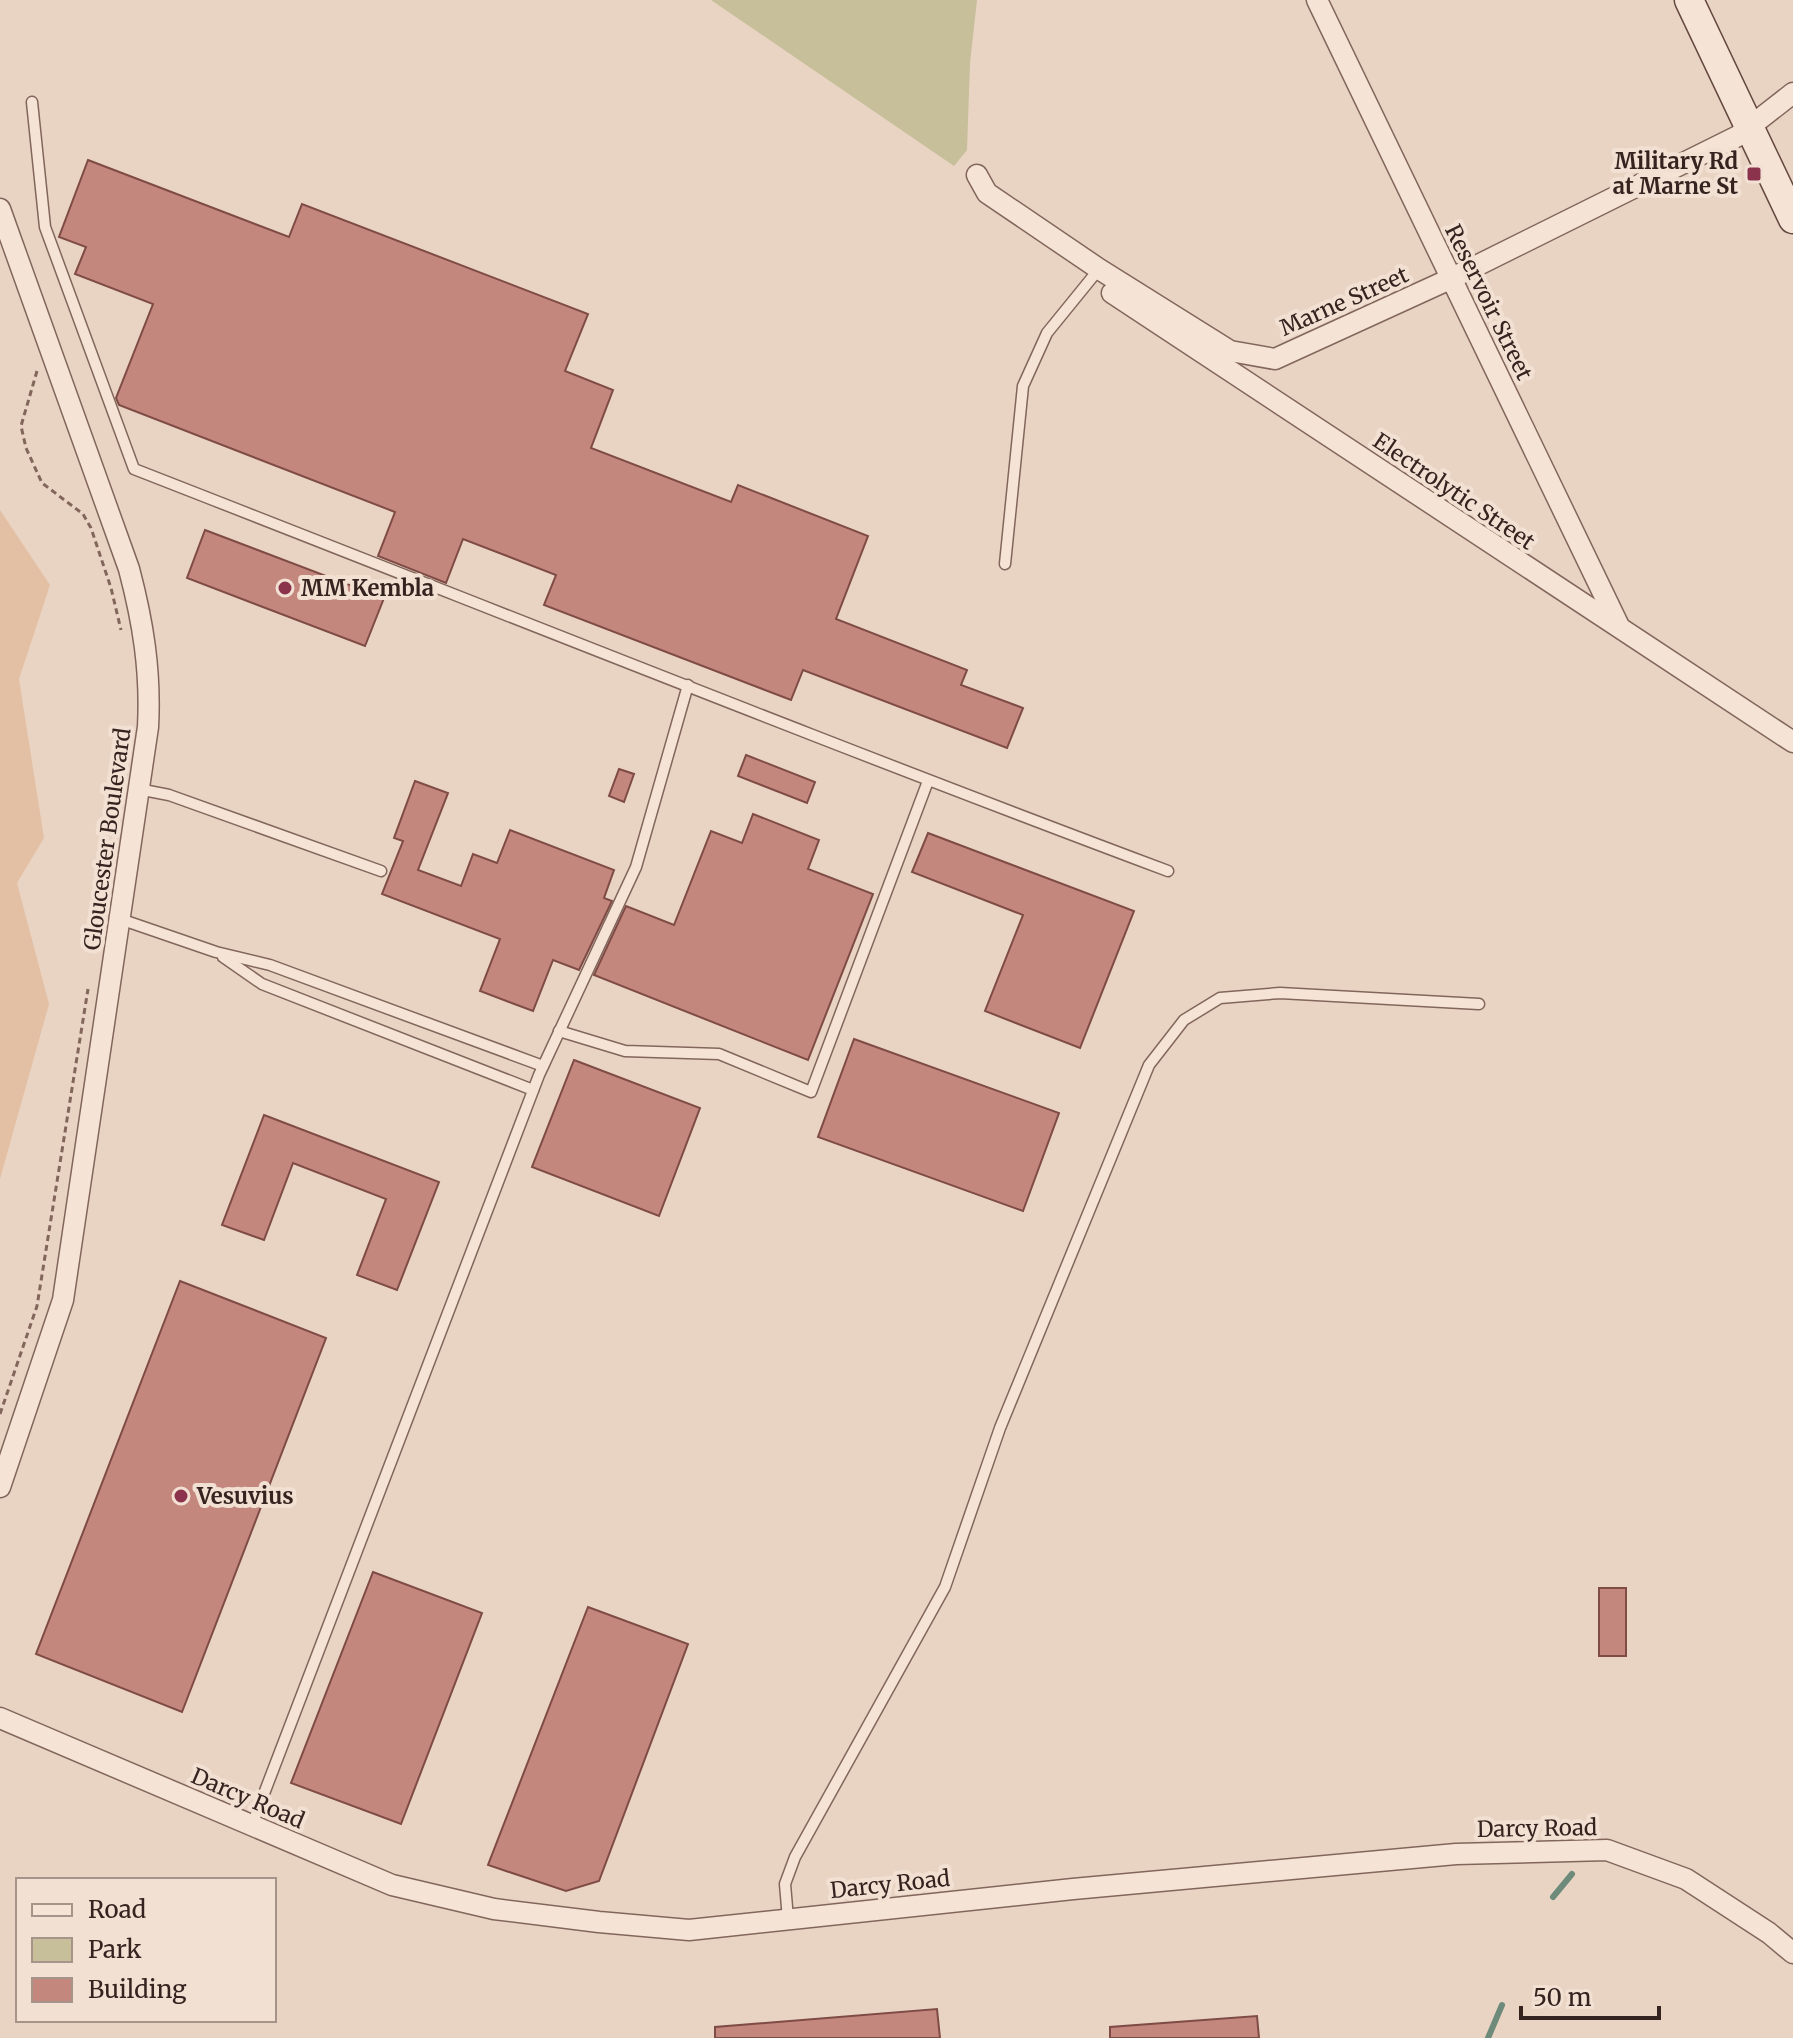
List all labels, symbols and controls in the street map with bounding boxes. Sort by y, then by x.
place label: Military Rd at Marne St [1613,147,1738,200]
marker: Military Rd at Marne St [1745,165,1763,183]
street label: Reservoir Street [1439,220,1539,385]
street label: Marne Street [1275,260,1413,342]
street label: Electrolytic Street [1368,427,1541,556]
place label: MM Kembla [301,574,434,602]
marker: MM Kembla [276,579,294,597]
street label: Gloucester Boulevard [78,726,136,952]
place label: Vesuvius [196,1482,294,1510]
marker: Vesuvius [172,1487,190,1505]
street label: Darcy Road [187,1762,309,1834]
street label: Darcy Road [1477,1813,1597,1843]
street label: Darcy Road [829,1864,951,1904]
legend [16,1878,276,2022]
text: Road [88,1894,146,1925]
text: Park [88,1934,142,1965]
scale bar [1521,1970,1659,2020]
text: Building [88,1974,187,2005]
text: 50 m [1533,1982,1592,2013]

